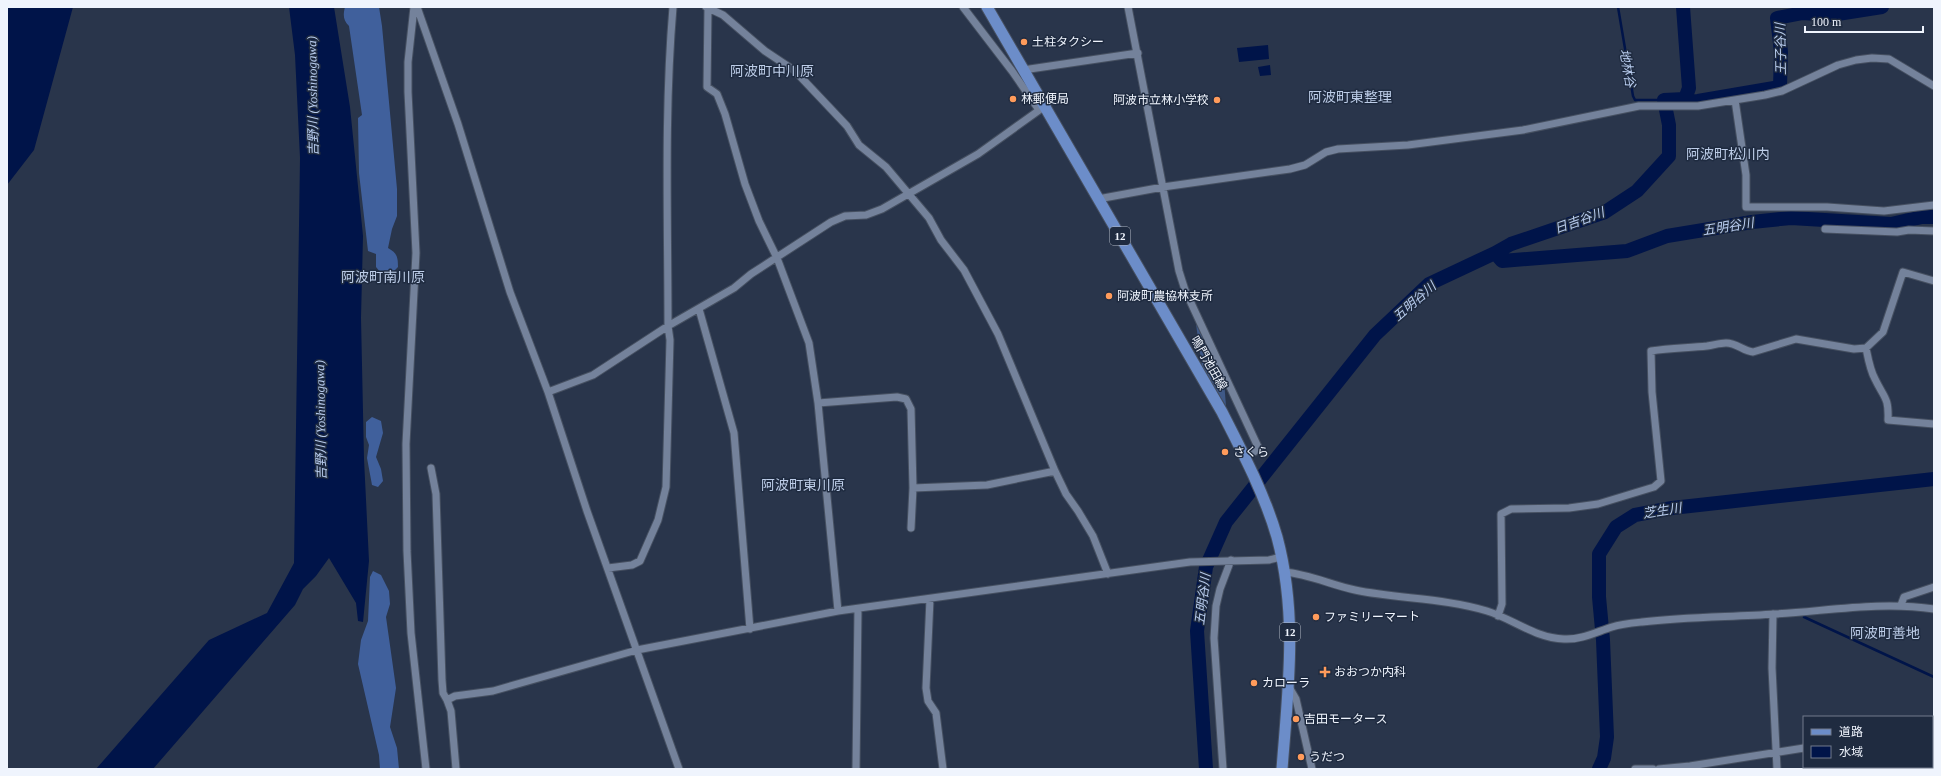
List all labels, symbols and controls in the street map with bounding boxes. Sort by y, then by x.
scale bar [1805,8,1923,34]
text: 100 m [1811,15,1842,29]
water label: 王子谷川 [1773,21,1788,75]
place label: 土柱タクシー [1032,35,1104,49]
water label: 吉野川 (Yoshinogawa) [304,36,321,156]
marker: 土柱タクシー [1019,37,1029,47]
water label: 地林谷 [1617,48,1638,90]
district label: 阿波町中川原 [730,64,814,79]
district label: 阿波町東整理 [1308,90,1392,105]
place label: 林郵便局 [1021,92,1069,106]
place label: 阿波市立林小学校 [1113,93,1209,107]
marker: 林郵便局 [1008,94,1018,104]
marker: 阿波市立林小学校 [1212,95,1222,105]
district label: 阿波町松川内 [1686,147,1770,162]
water label: 日吉谷川 [1552,204,1608,236]
water label: 五明谷川 [1701,215,1757,238]
road number: 12 [1110,227,1130,245]
district label: 阿波町南川原 [341,270,425,285]
water label: 五明谷川 [1390,277,1440,324]
place label: 阿波町農協林支所 [1117,289,1213,303]
marker: 阿波町農協林支所 [1104,291,1114,301]
street label: 鳴門池田線 [1188,334,1230,392]
water label: 吉野川 (Yoshinogawa) [312,360,329,480]
place label: さくら [1233,445,1269,459]
marker: さくら [1220,447,1230,457]
district label: 阿波町東川原 [761,478,845,493]
water label: 芝生川 [1642,500,1684,521]
water label: 五明谷川 [1192,570,1213,626]
place label: ファミリーマート [1324,610,1420,624]
marker: ファミリーマート [1311,612,1321,622]
road number: 12 [1280,623,1300,641]
district label: 阿波町善地 [1850,626,1920,641]
place label: おおつか内科 [1334,665,1406,679]
marker: おおつか内科 [1319,666,1331,678]
place label: カローラ [1262,676,1310,690]
marker: カローラ [1249,678,1259,688]
place label: 吉田モータース [1304,712,1387,726]
marker: 吉田モータース [1291,714,1301,724]
legend [1803,716,1933,768]
text: 道路 [1839,725,1863,739]
text: 水域 [1839,745,1863,759]
place label: うだつ [1309,750,1345,764]
marker: うだつ [1296,752,1306,762]

